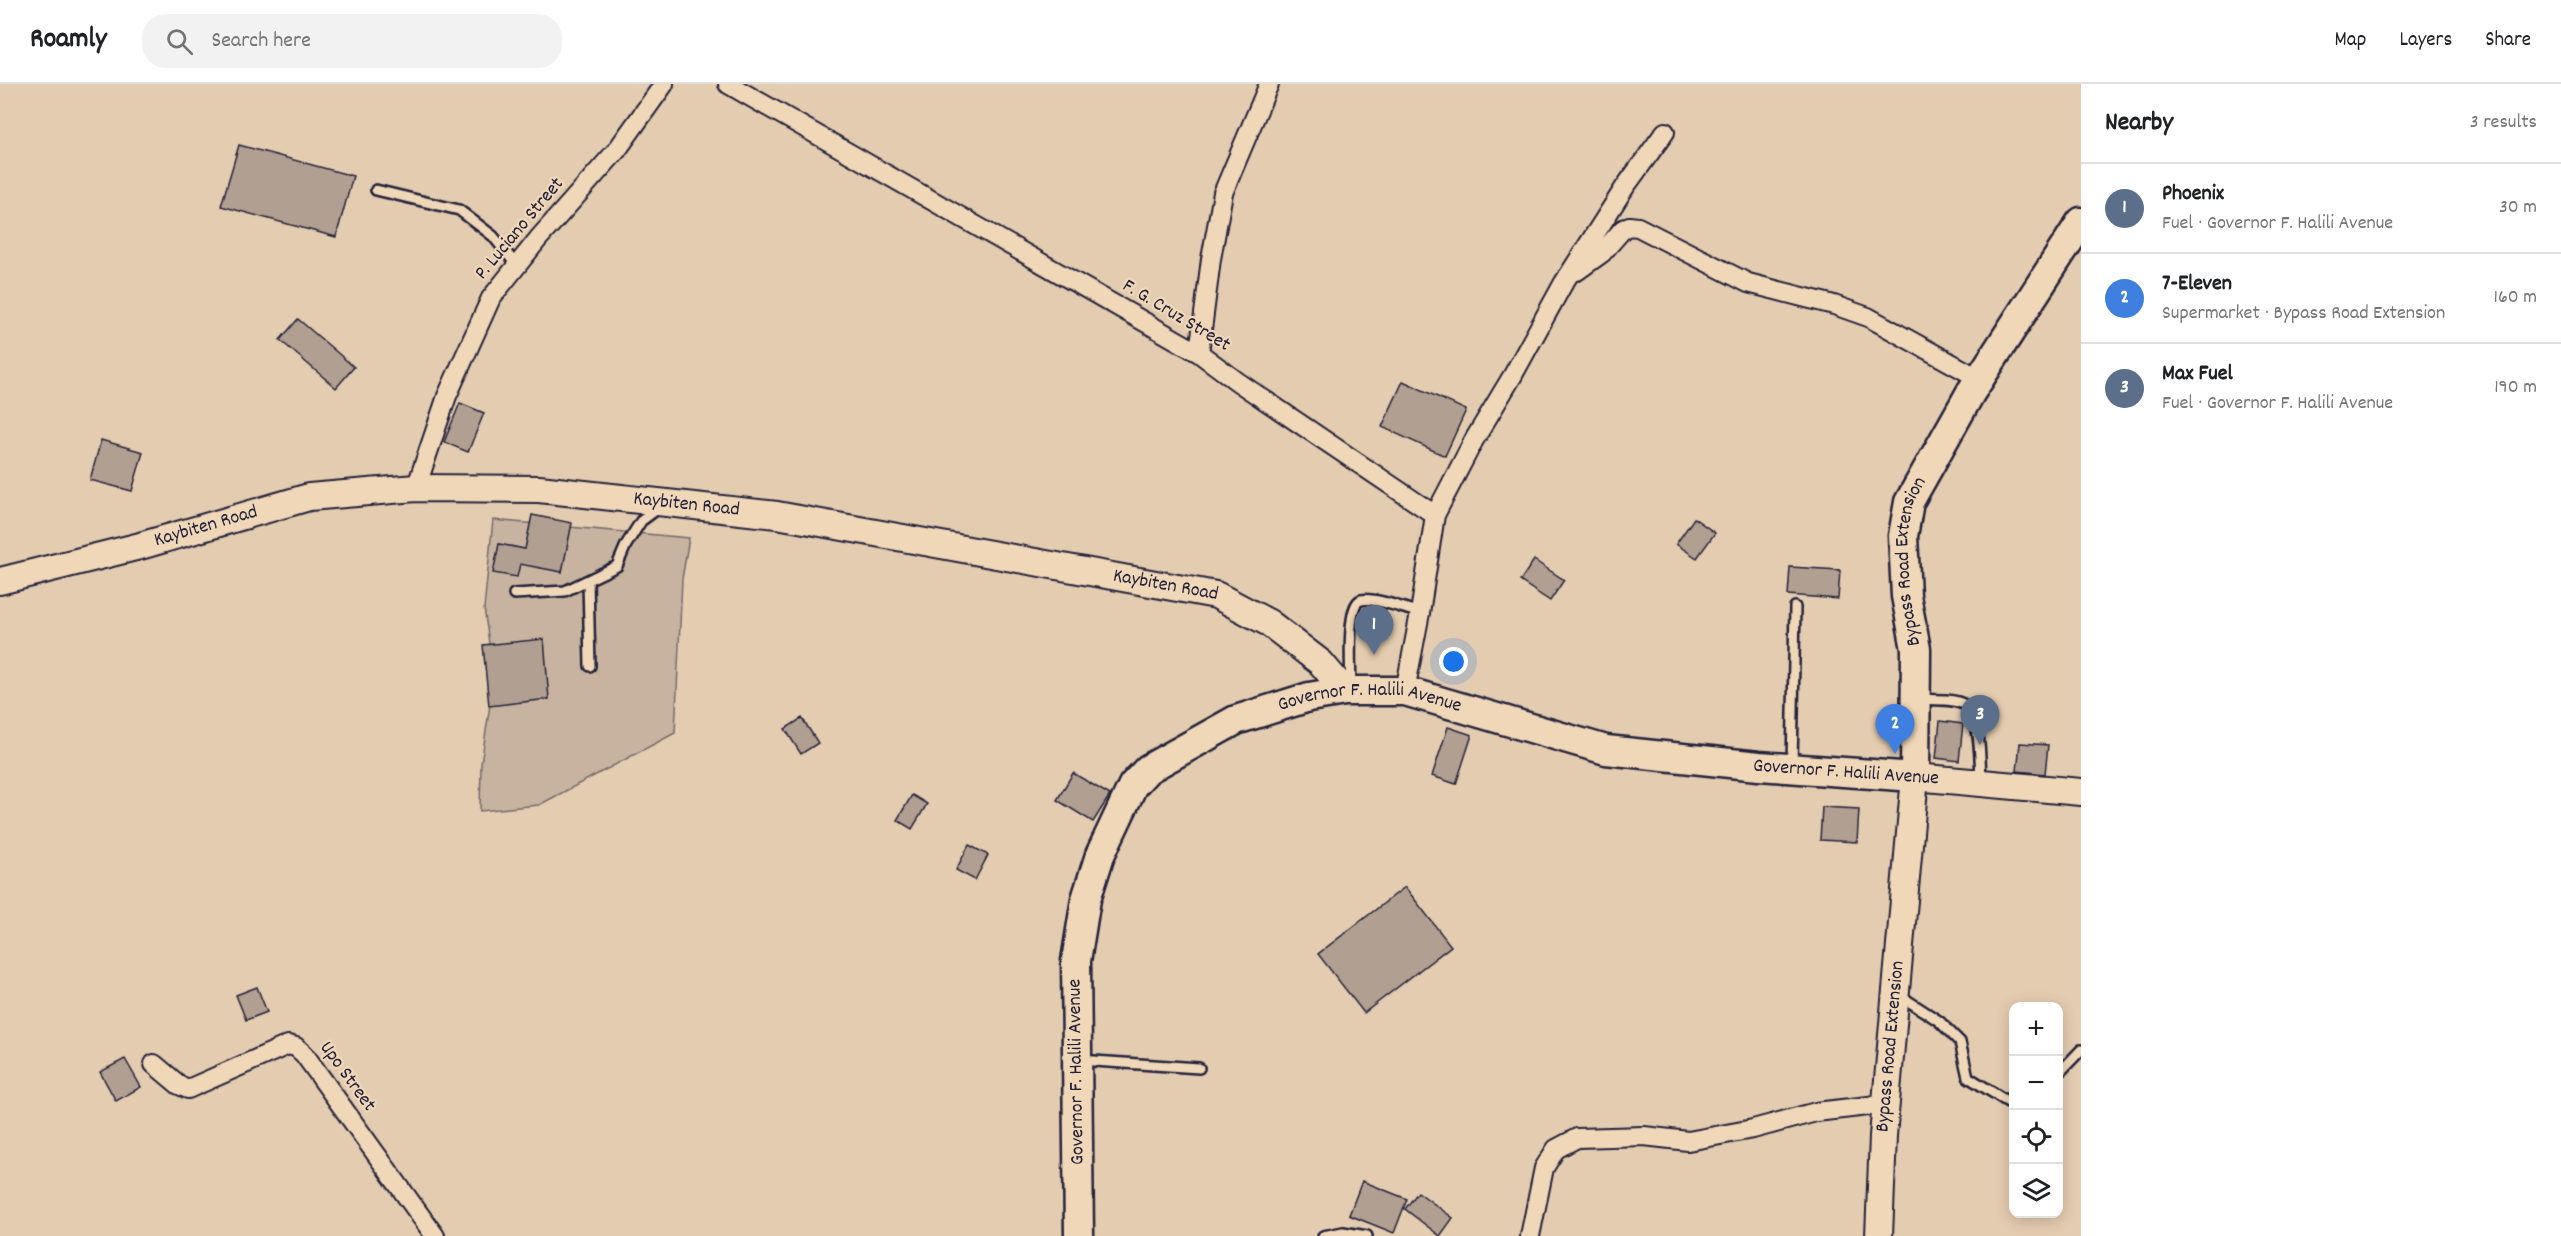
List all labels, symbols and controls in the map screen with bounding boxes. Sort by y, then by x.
search box [142,14,562,68]
text: Roamly [30,21,106,61]
icon: search [163,25,196,58]
text: Search here [211,26,311,57]
text: Map [2335,26,2366,56]
text: Layers [2399,26,2452,56]
text: Share [2485,26,2531,56]
text: Nearby [2105,105,2173,142]
text: 3 results [2470,109,2537,137]
street label: P. Luciano Street [469,172,571,286]
text: Phoenix [2162,179,2224,210]
text: 1 [2122,194,2127,222]
text: 30 m [2499,194,2537,222]
text: Fuel · Governor F. Halili Avenue [2162,210,2393,238]
text: 7-Eleven [2162,269,2232,300]
street label: F. G. Cruz Street [1117,273,1235,359]
text: 2 [2120,284,2129,312]
text: 160 m [2494,284,2537,312]
text: Supermarket · Bypass Road Extension [2162,300,2445,328]
text: Max Fuel [2162,359,2233,390]
text: 3 [2120,374,2129,402]
text: 190 m [2494,374,2537,402]
text: Fuel · Governor F. Halili Avenue [2162,390,2393,418]
street label: Bypass Road Extension [1889,472,1934,648]
street label: Kaybiten Road [632,485,741,525]
street label: Kaybiten Road [151,499,261,555]
street label: Kaybiten Road [1111,562,1220,609]
pin: 1 [1354,606,1394,655]
your location [1439,647,1468,676]
street label: Governor F. Halili Avenue [1274,677,1465,721]
pin: 3 [1960,696,2000,745]
pin: 2 [1876,704,1914,754]
street label: Governor F. Halili Avenue [1752,753,1940,793]
street label: Bypass Road Extension [1869,960,1913,1133]
street label: Governor F. Halili Avenue [1061,978,1093,1165]
map controls [2009,1002,2063,1218]
button: + [2009,1002,2063,1056]
street label: Upo Street [312,1036,382,1118]
button: − [2009,1056,2063,1110]
button: locate [2009,1110,2063,1164]
button: layers [2009,1164,2063,1218]

